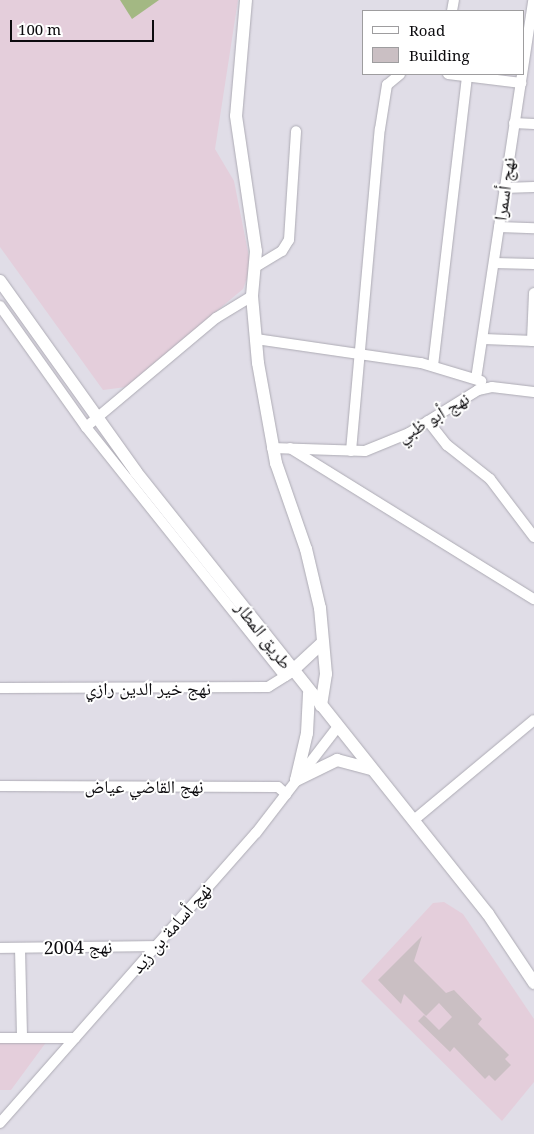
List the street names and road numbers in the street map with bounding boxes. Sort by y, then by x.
street label: نهج أسمرا [489,156,519,222]
street label: نهج أبو ظبي [393,387,473,447]
street label: طريق المطار [231,597,297,673]
street label: نهج خير الدين رازي [85,677,211,699]
street label: نهج القاضي عياض [84,775,204,797]
street label: نهج أسامة بن زيد [126,879,216,977]
street label: نهج 2004 [43,936,113,958]

